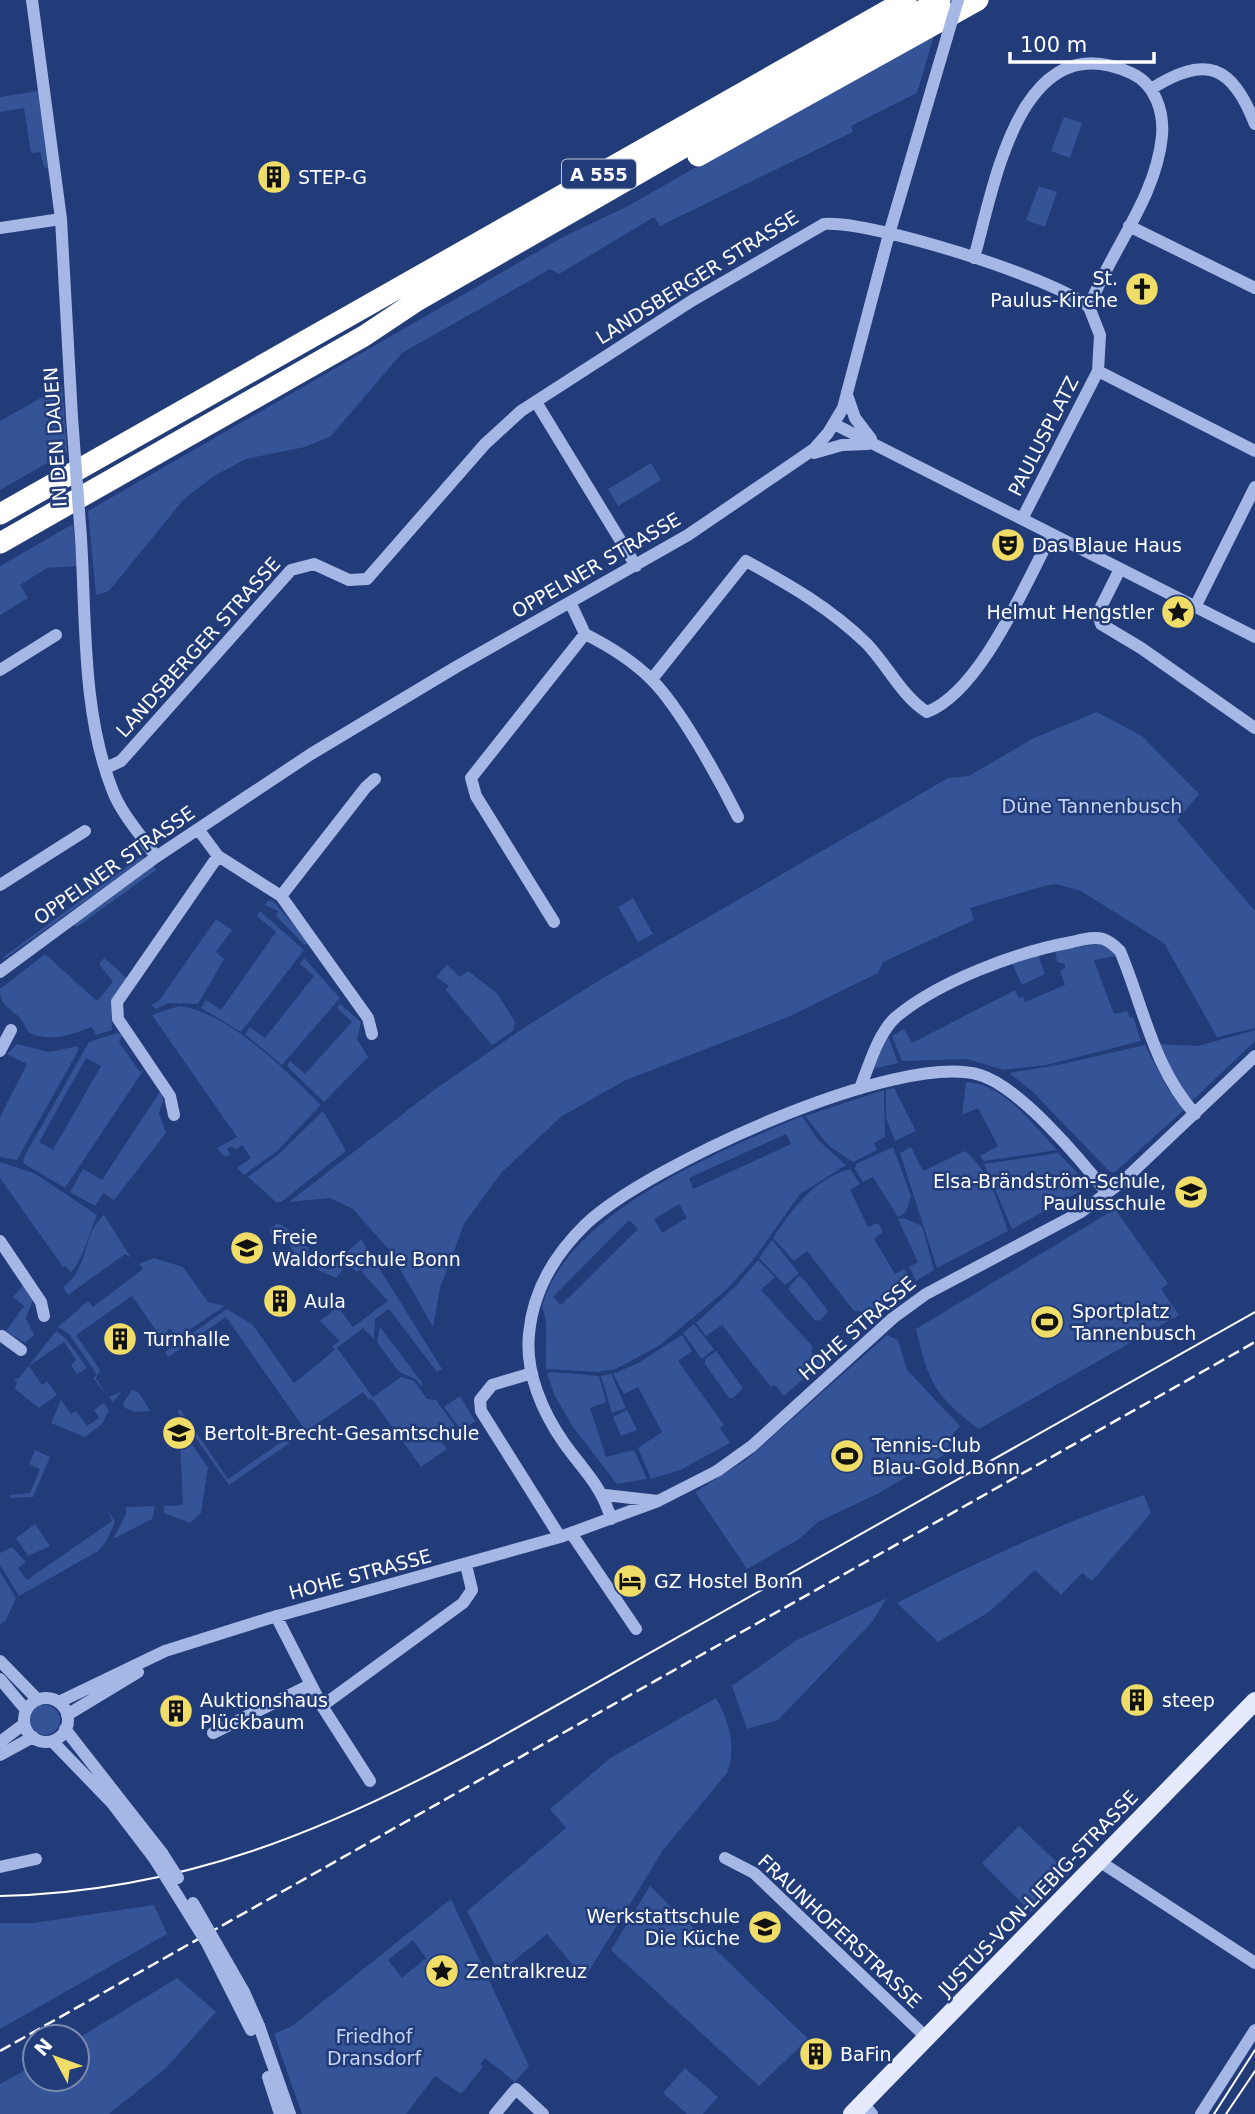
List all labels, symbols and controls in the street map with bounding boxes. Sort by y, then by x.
scale bar [1010,21,1154,65]
text: 100 m [1020,33,1087,57]
building icon: STEP-G [255,158,293,196]
road number: A 555 [562,160,636,188]
place label: STEP-G [298,166,367,188]
street label: LANDSBERGER STRASSE [592,206,802,348]
place label: St. Paulus-Kirche [990,267,1118,311]
church icon: St. Paulus-Kirche [1123,270,1161,308]
street label: IN DEN DAUEN [39,366,71,508]
street label: PAULUSPLATZ [1003,372,1083,500]
street label: OPPELNER STRASSE [508,508,684,622]
theatre icon: Das Blaue Haus [989,526,1027,564]
place label: Das Blaue Haus [1032,534,1182,556]
street label: LANDSBERGER STRASSE [111,553,285,741]
place icon: Helmut Hengstler [1159,593,1197,631]
place label: Helmut Hengstler [986,601,1154,623]
park label: Düne Tannenbusch [1002,795,1182,817]
street label: OPPELNER STRASSE [29,801,199,929]
place label: Elsa-Brändström-Schule, Paulusschule [933,1170,1166,1214]
school or university icon: Elsa-Brändström-Schule, Paulusschule [1172,1173,1210,1211]
place label: Freie Waldorfschule Bonn [272,1226,461,1270]
school or university icon: Freie Waldorfschule Bonn [228,1229,266,1267]
street label: HOHE STRASSE [794,1272,920,1384]
building icon: Aula [261,1282,299,1320]
place label: Aula [304,1290,346,1312]
place label: Sportplatz Tannenbusch [1071,1300,1196,1344]
sports icon: Sportplatz Tannenbusch [1028,1303,1066,1341]
building icon: Turnhalle [101,1320,139,1358]
place label: Turnhalle [143,1328,230,1350]
school or university icon: Bertolt-Brecht-Gesamtschule [160,1414,198,1452]
place label: Bertolt-Brecht-Gesamtschule [204,1422,479,1444]
place label: Tennis-Club Blau-Gold Bonn [871,1434,1020,1478]
sports icon: Tennis-Club Blau-Gold Bonn [828,1437,866,1475]
street label: HOHE STRASSE [286,1544,434,1604]
hotel icon: GZ Hostel Bonn [611,1562,649,1600]
place label: GZ Hostel Bonn [654,1570,803,1592]
building icon: steep [1118,1681,1156,1719]
place label: Auktionshaus Plückbaum [200,1689,328,1733]
place label: steep [1162,1689,1215,1711]
building icon: Auktionshaus Plückbaum [157,1692,195,1730]
street label: JUSTUS-VON-LIEBIG-STRASSE [933,1786,1142,2001]
street label: FRAUNHOFERSTRASSE [754,1850,926,2012]
place label: Werkstattschule Die Küche [587,1905,740,1949]
school or university icon: Werkstattschule Die Küche [746,1908,784,1946]
place icon: Zentralkreuz [423,1952,461,1990]
place label: Zentralkreuz [466,1960,587,1982]
north arrow [21,2023,91,2093]
park label: Friedhof Dransdorf [327,2025,422,2069]
text: N [30,2034,57,2060]
building icon: BaFin [797,2035,835,2073]
place label: BaFin [840,2043,892,2065]

